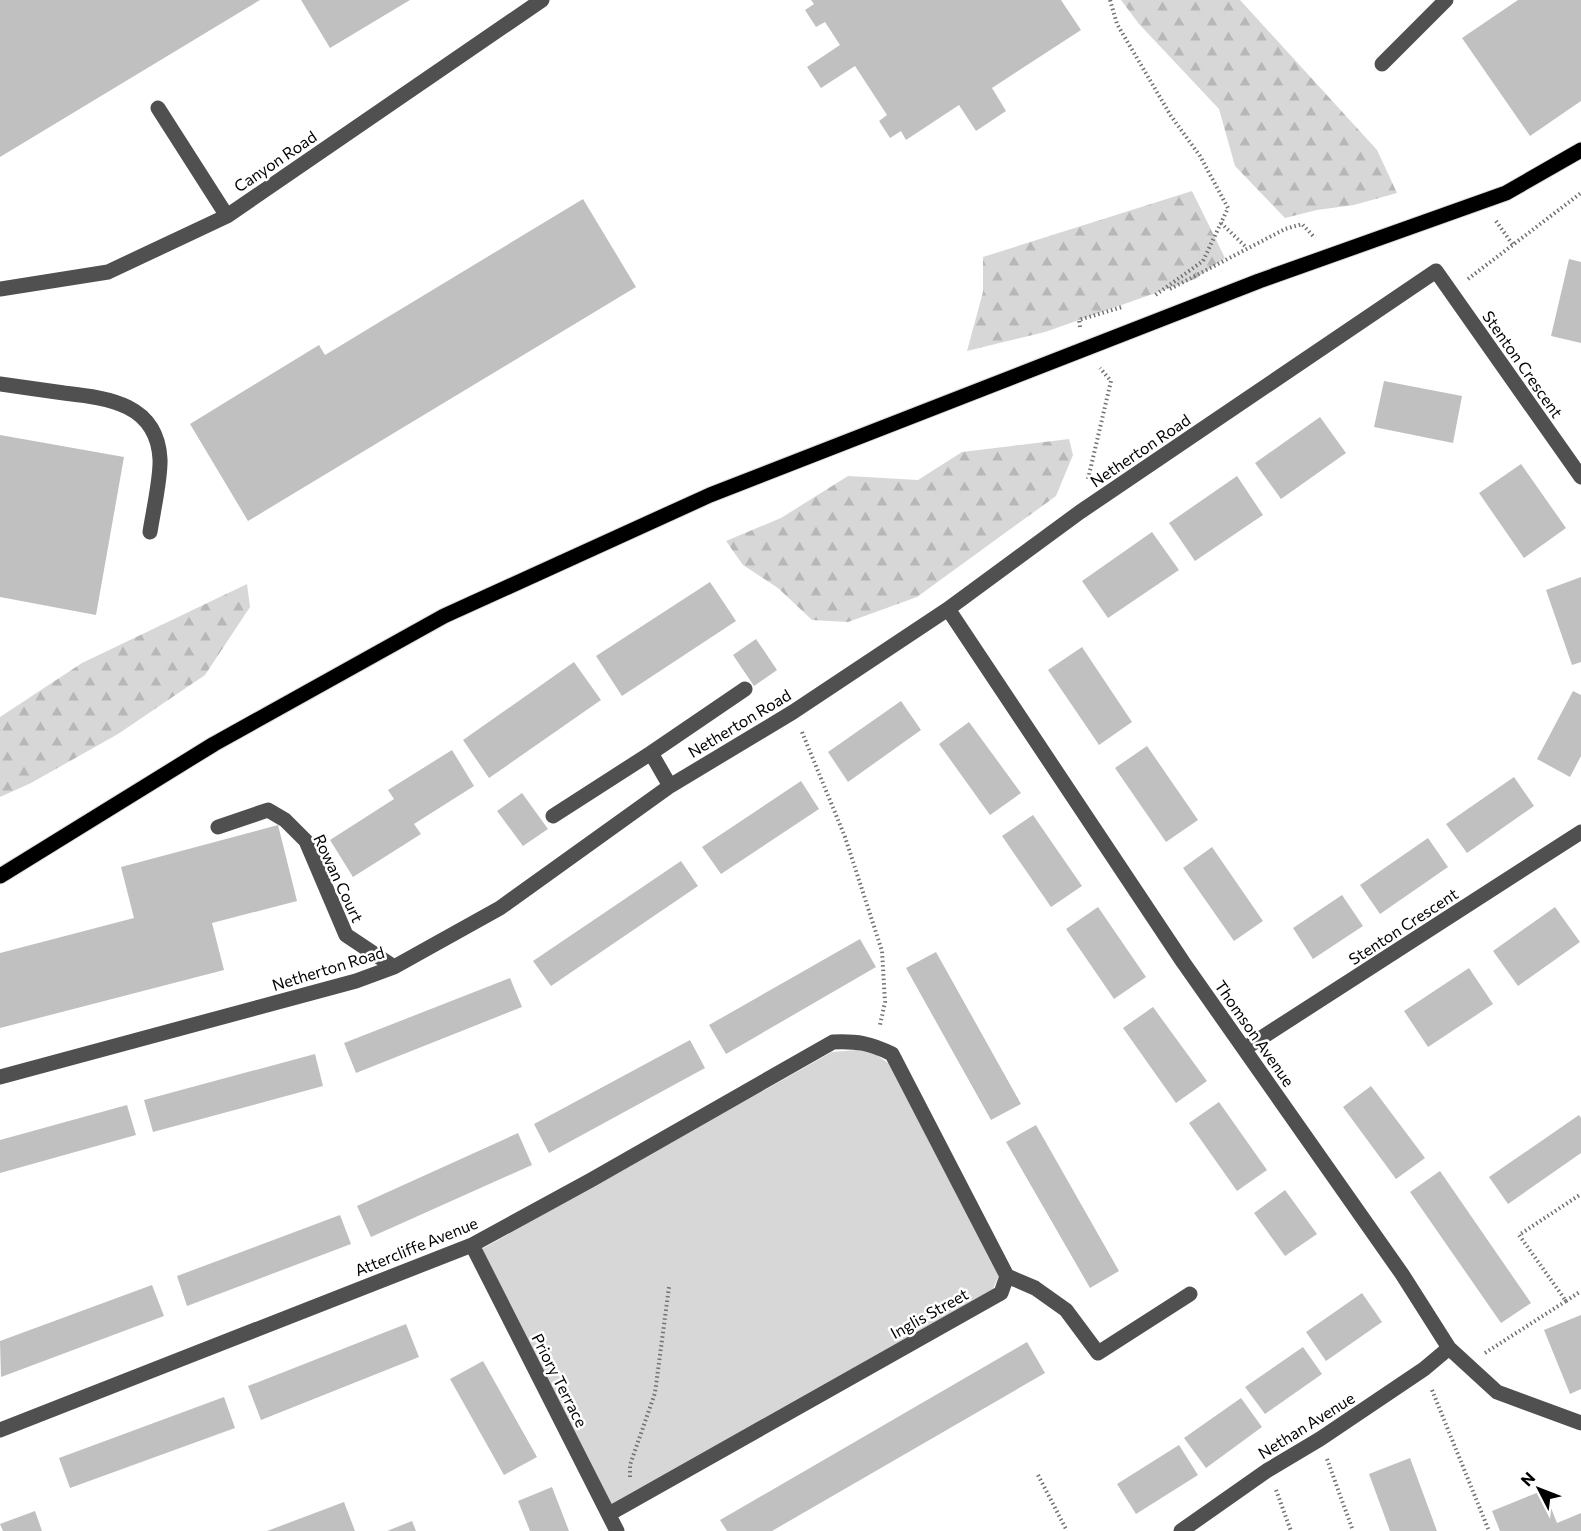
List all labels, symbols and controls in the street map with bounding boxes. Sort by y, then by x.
street label: Canyon Road [230,126,320,196]
street label: Stenton Crescent [1479,307,1567,422]
street label: Netherton Road [1086,410,1194,490]
street label: Netherton Road [684,685,794,761]
street label: Rowan Court [310,831,368,926]
street label: Stenton Crescent [1345,883,1462,968]
street label: Netherton Road [269,942,387,994]
street label: Thomson Avenue [1211,976,1299,1090]
street label: Attercliffe Avenue [352,1213,480,1279]
street label: Inglis Street [887,1284,972,1342]
street label: Priory Terrace [528,1330,592,1430]
street label: Nethan Avenue [1254,1388,1358,1462]
north arrow [1509,1459,1569,1519]
text: N [1516,1468,1539,1489]

